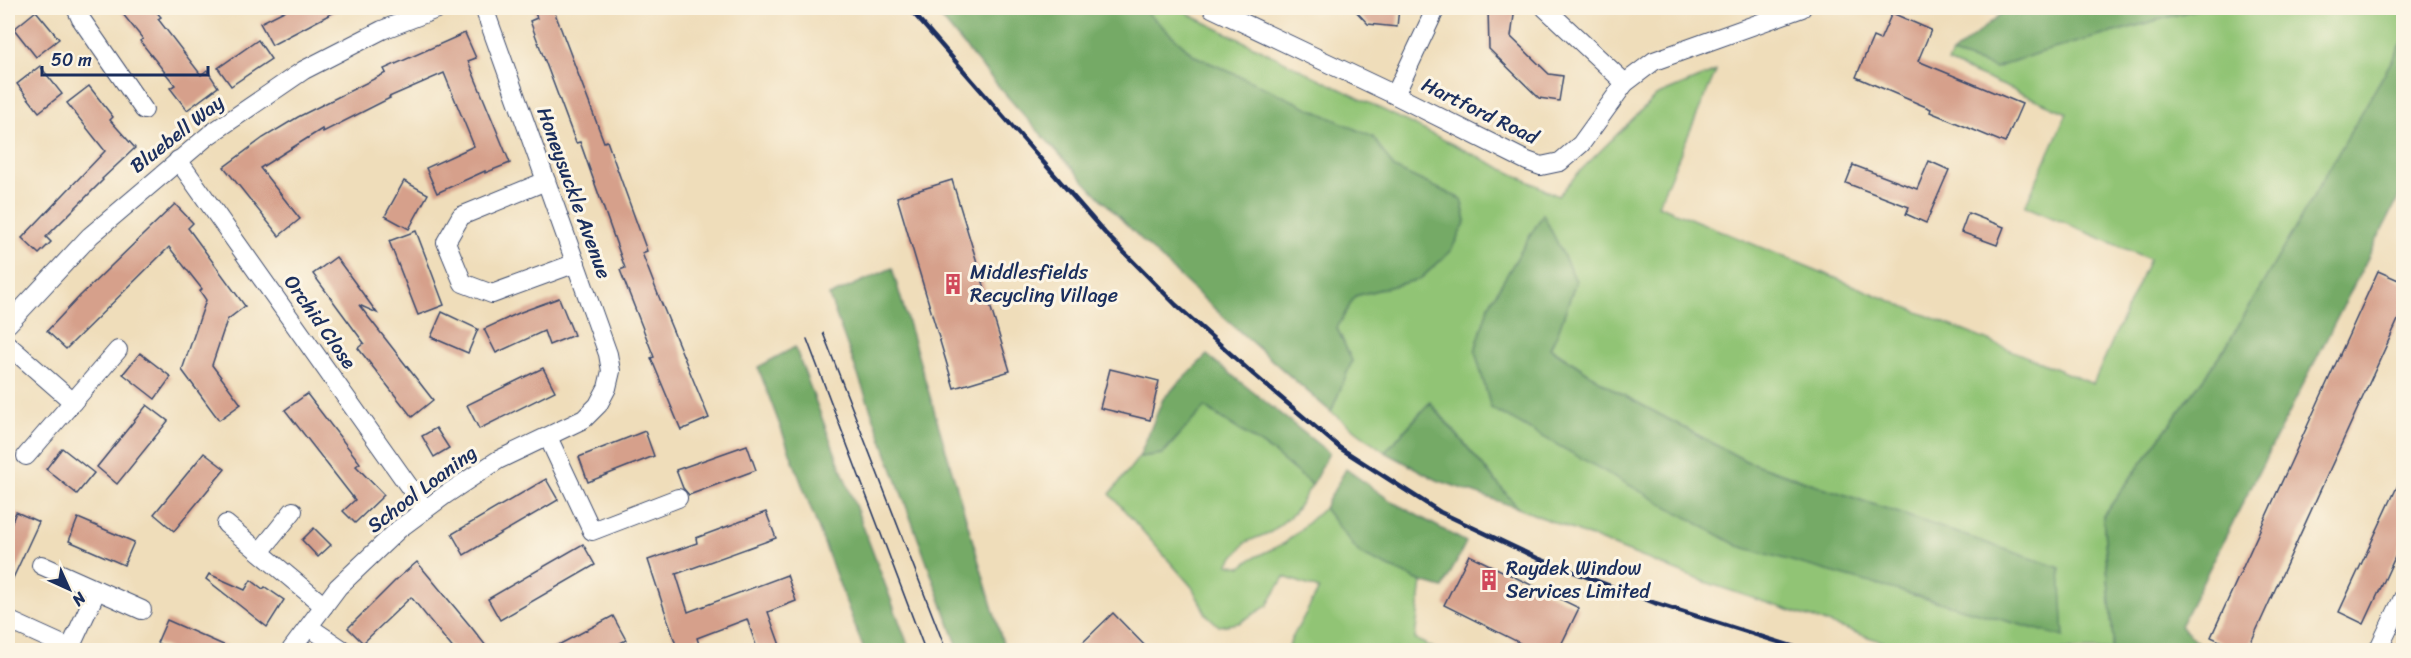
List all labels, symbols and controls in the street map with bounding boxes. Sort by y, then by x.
scale bar [42,39,208,77]
text: 50 m [51,44,92,76]
street label: Hartford Road [1415,68,1546,155]
street label: Bluebell Way [122,85,232,182]
street label: Honeysuckle Avenue [527,102,621,284]
place label: Middlesfields Recycling Village [970,255,1118,313]
street label: Orchid Close [274,267,366,377]
building icon: Middlesfields Recycling Village [941,272,965,296]
street label: School Loaning [359,436,485,542]
place label: Raydek Window Services Limited [1506,551,1651,609]
north arrow [39,559,99,619]
building icon: Raydek Window Services Limited [1477,568,1501,592]
text: N [64,584,94,614]

